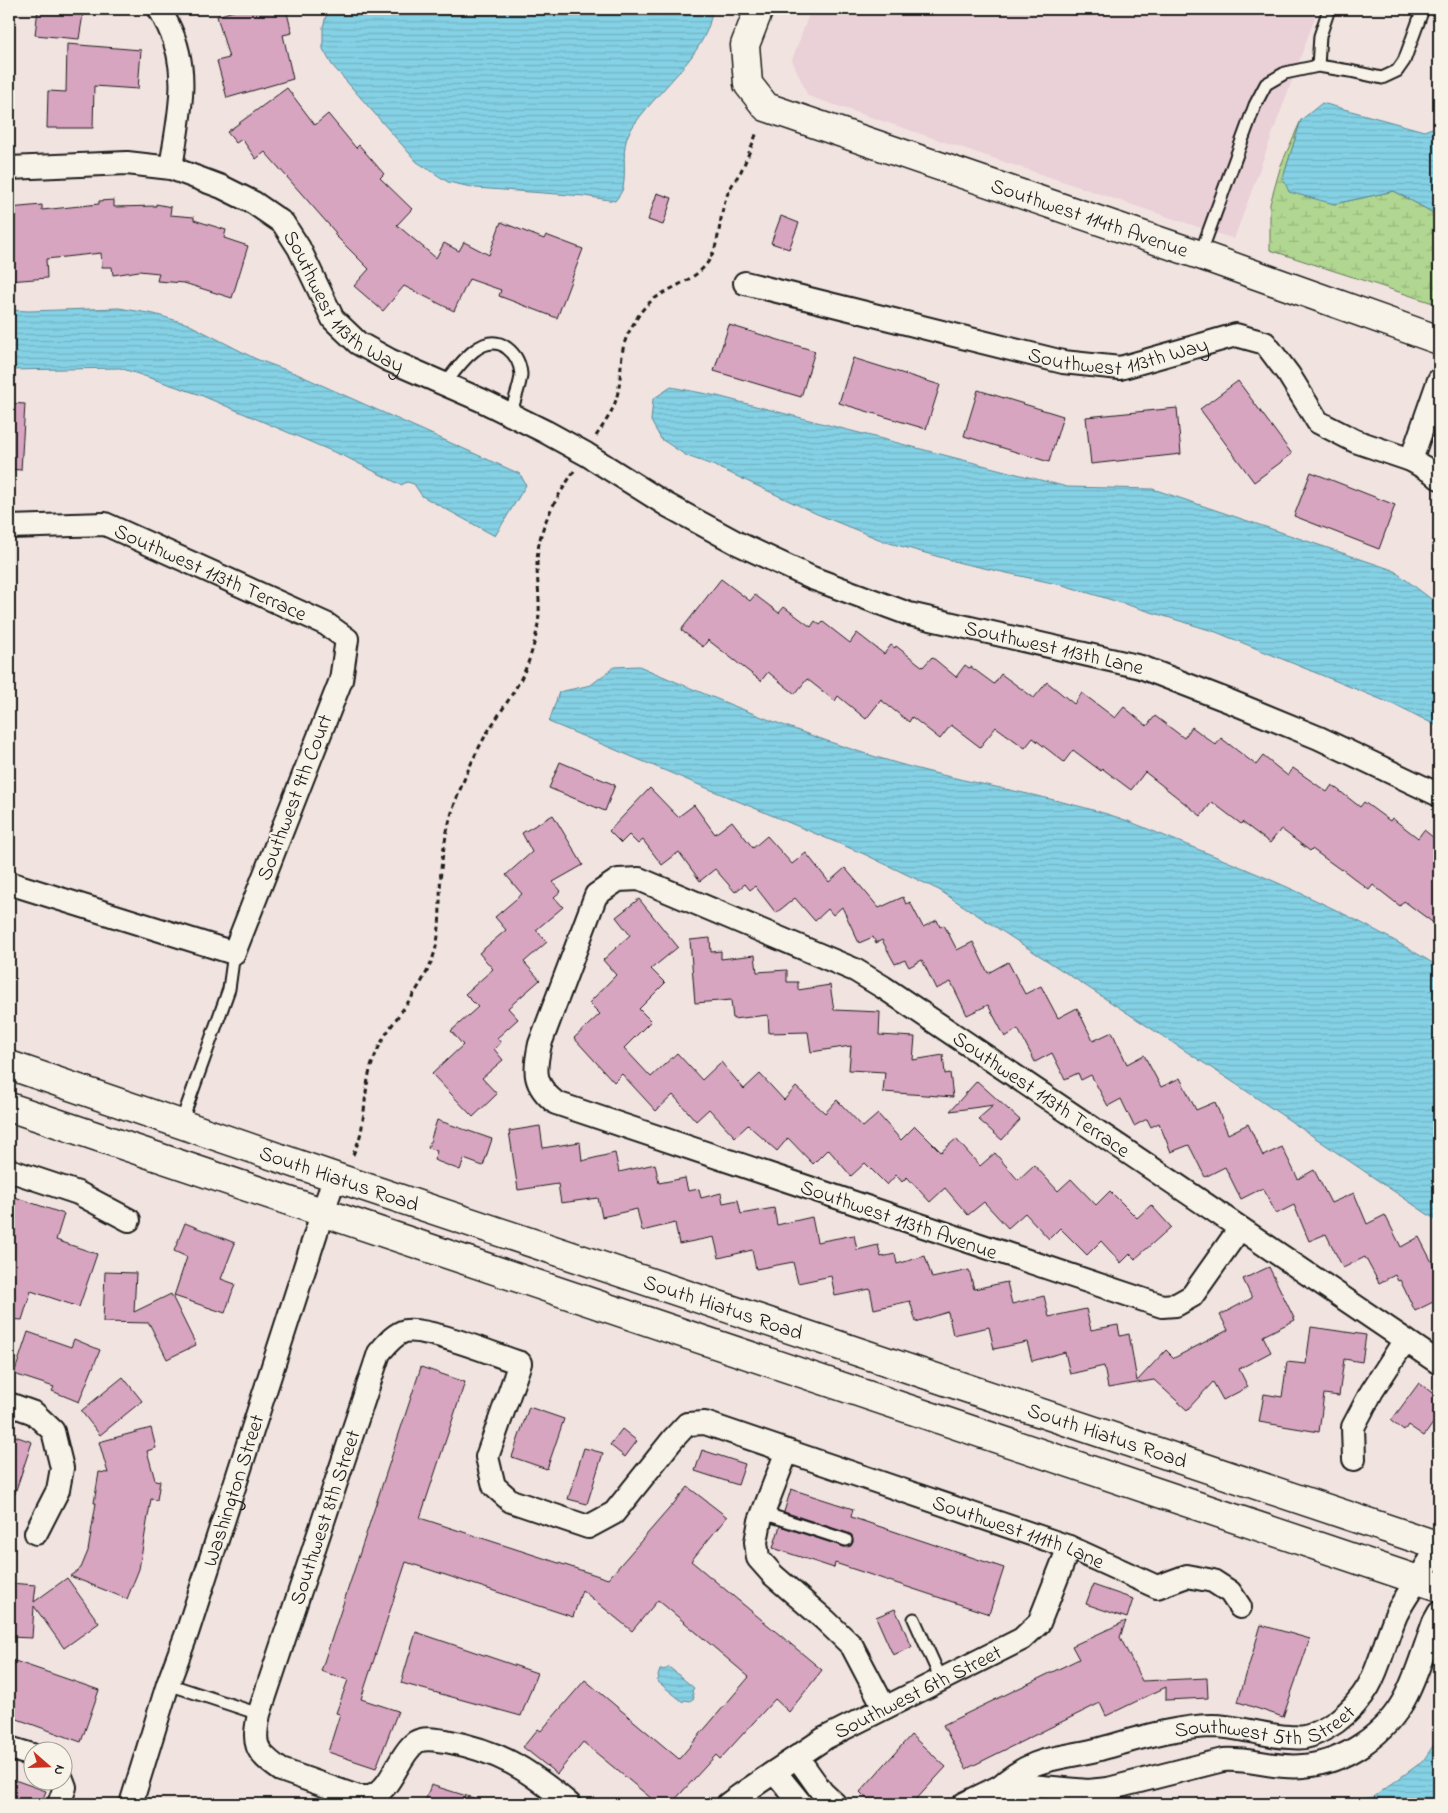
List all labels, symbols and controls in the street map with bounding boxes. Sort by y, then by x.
street label: Southwest 114th Avenue [986,172,1192,267]
street label: Southwest 113th Way [274,225,408,384]
street label: Southwest 113th Way [1025,331,1212,385]
street label: Southwest 113th Terrace [109,517,312,631]
street label: Southwest 113th Lane [961,614,1147,684]
street label: Southwest 9th Court [250,710,341,885]
street label: Southwest 113th Terrace [946,1025,1136,1167]
street label: South Hiatus Road [255,1139,422,1221]
street label: Southwest 113th Avenue [796,1173,1001,1269]
street label: South Hiatus Road [639,1268,807,1349]
street label: South Hiatus Road [1023,1396,1191,1478]
street label: Washington Street [196,1411,273,1571]
street label: Southwest 8th Street [283,1426,369,1609]
street label: Southwest 111th Lane [928,1489,1109,1578]
street label: Southwest 6th Street [830,1638,1008,1748]
street label: Southwest 5th Street [1172,1699,1363,1755]
north arrow [22,1740,72,1790]
text: N [47,1762,70,1778]

